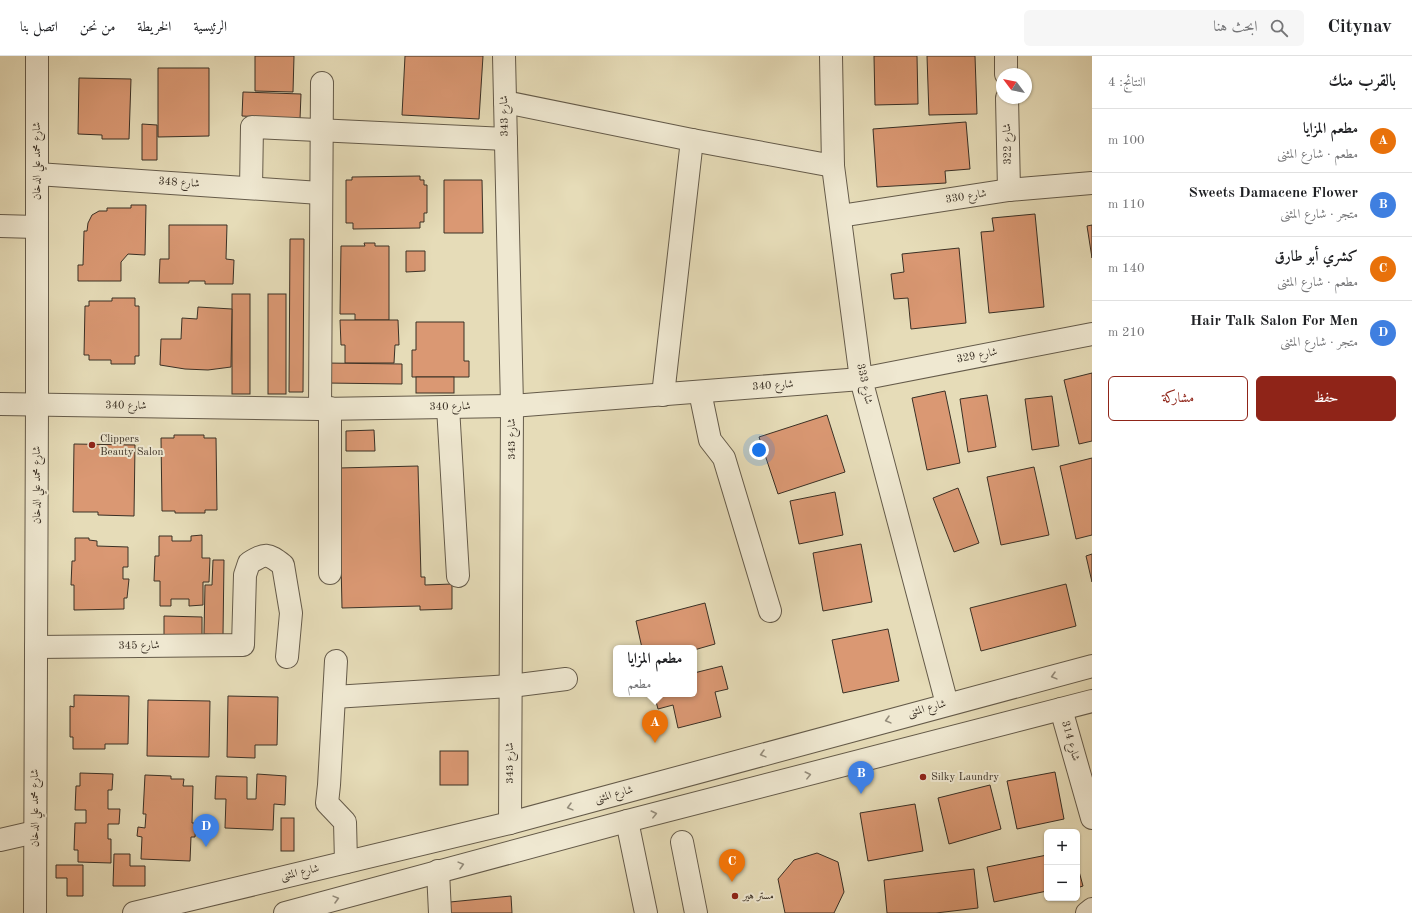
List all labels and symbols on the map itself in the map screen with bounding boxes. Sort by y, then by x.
north arrow [996,68,1032,104]
street label: شارع 343 [499,95,514,137]
street label: شارع محمد علي الدخان [32,122,47,200]
street label: شارع 322 [1002,123,1017,165]
street label: شارع 348 [158,176,200,193]
street label: شارع 330 [945,188,988,209]
street label: شارع 329 [956,347,999,368]
street label: شارع 333 [851,363,874,406]
street label: شارع 340 [752,379,794,396]
street label: شارع 340 [105,400,147,415]
street label: شارع 340 [429,401,471,416]
street label: شارع 343 [507,418,521,460]
place label: Clippers Beauty Salon [100,434,163,458]
marker: Clippers Beauty Salon [87,440,97,450]
your location [749,440,769,460]
street label: شارع محمد علي الدخان [32,446,47,524]
street label: شارع 345 [118,640,160,655]
one-way arrow [1051,671,1058,679]
street label: شارع المثنى [907,699,948,722]
pin: A [642,710,668,743]
one-way arrow [885,715,892,724]
street label: شارع 314 [1056,720,1081,763]
street label: شارع 343 [505,742,519,784]
one-way arrow [759,749,766,758]
pin: B [848,761,874,794]
street label: شارع محمد علي الدخان [30,769,45,847]
one-way arrow [804,771,811,779]
marker: Silky Laundry [918,772,928,782]
place label: Silky Laundry [931,772,999,783]
street label: شارع المثنى [594,785,635,808]
one-way arrow [566,802,573,811]
one-way arrow [651,810,658,819]
pin: D [193,814,219,847]
pin: C [719,849,745,882]
one-way arrow [458,861,464,869]
street label: شارع المثنى [280,863,321,886]
marker: مستر هير [730,891,740,901]
place label: مستر هير [742,891,774,902]
one-way arrow [332,895,339,904]

